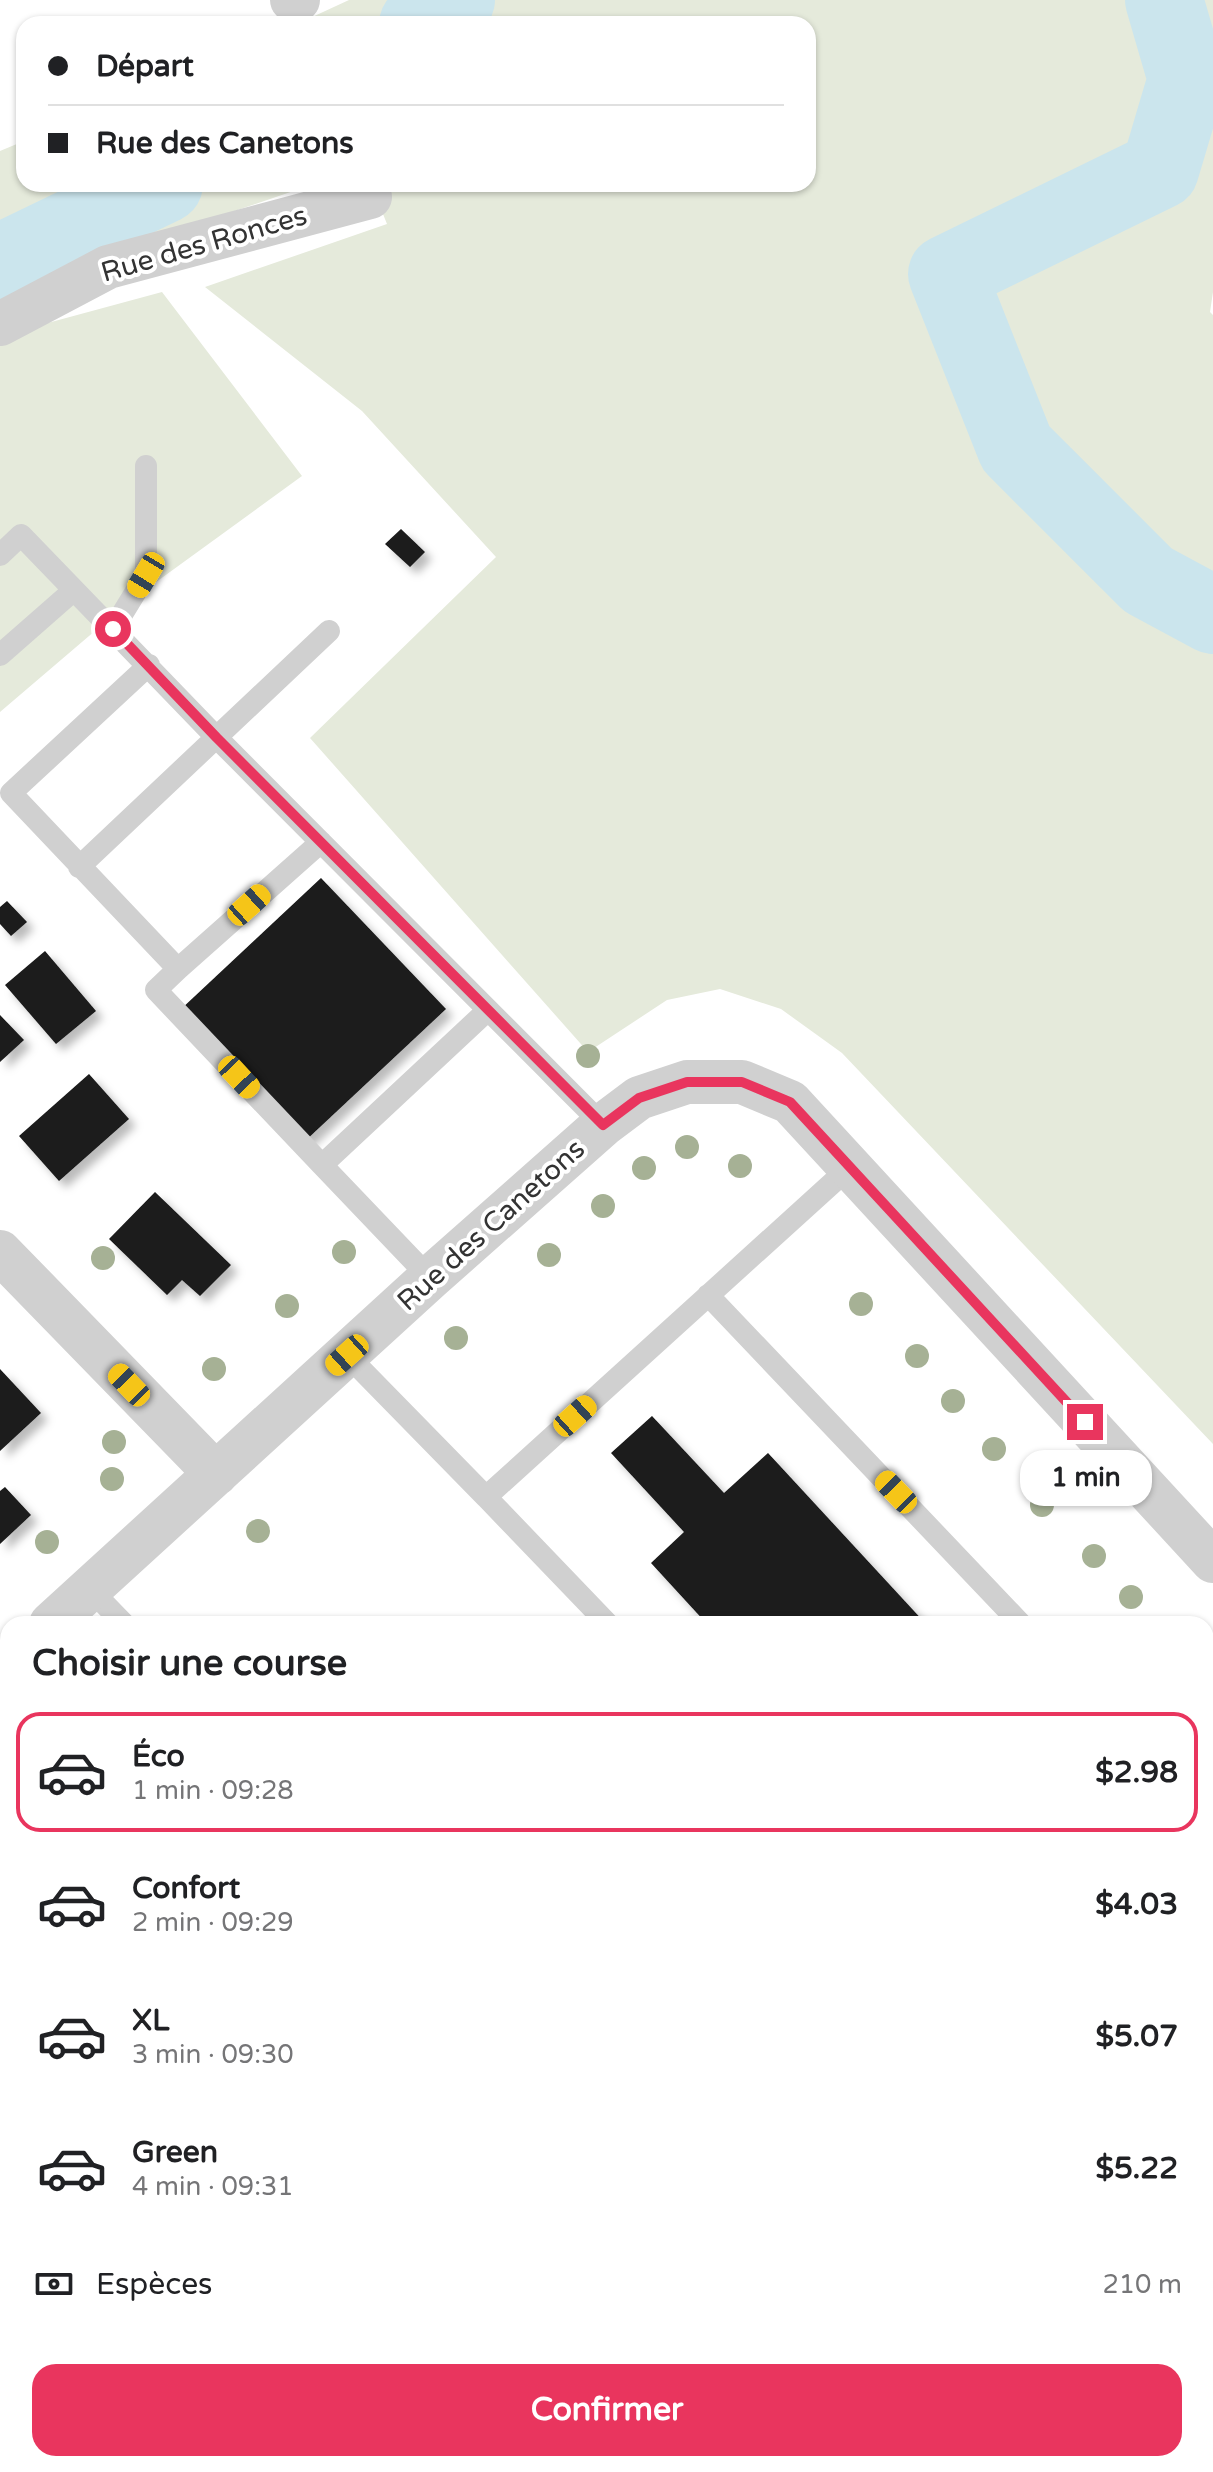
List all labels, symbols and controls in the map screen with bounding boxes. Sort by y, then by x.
text: Départ [96,48,194,85]
text: Rue des Canetons [96,125,354,162]
street label: Rue des Ronces [97,198,311,290]
car [123,548,169,602]
route start [95,611,131,647]
car [223,880,275,930]
car [214,1051,264,1103]
street label: Rue des Canetons [390,1132,592,1318]
car [321,1330,373,1380]
car [104,1359,154,1411]
car [549,1391,601,1441]
route end [1067,1404,1103,1440]
callout: 1 min [1019,1450,1151,1506]
text: 1 min [1051,1462,1121,1493]
car [871,1466,921,1518]
text: Choisir une course [32,1642,347,1685]
icon: car [36,1736,108,1808]
text: Éco [132,1738,185,1775]
text: $2.98 [1095,1754,1178,1791]
text: 1 min · 09:28 [132,1775,294,1806]
icon: car [36,1868,108,1940]
text: Confort [132,1870,240,1907]
text: $4.03 [1095,1886,1178,1923]
text: 2 min · 09:29 [132,1907,294,1938]
icon: car [36,2000,108,2072]
text: XL [132,2002,169,2039]
text: $5.07 [1096,2018,1178,2055]
text: 3 min · 09:30 [132,2039,294,2070]
icon: car [36,2132,108,2204]
text: Green [132,2134,218,2171]
text: $5.22 [1096,2150,1178,2187]
text: 4 min · 09:31 [132,2171,294,2202]
icon: cash [32,2262,76,2306]
text: Espèces [96,2266,213,2303]
text: 210 m [1102,2269,1182,2300]
button: Confirmer [32,2364,1182,2456]

